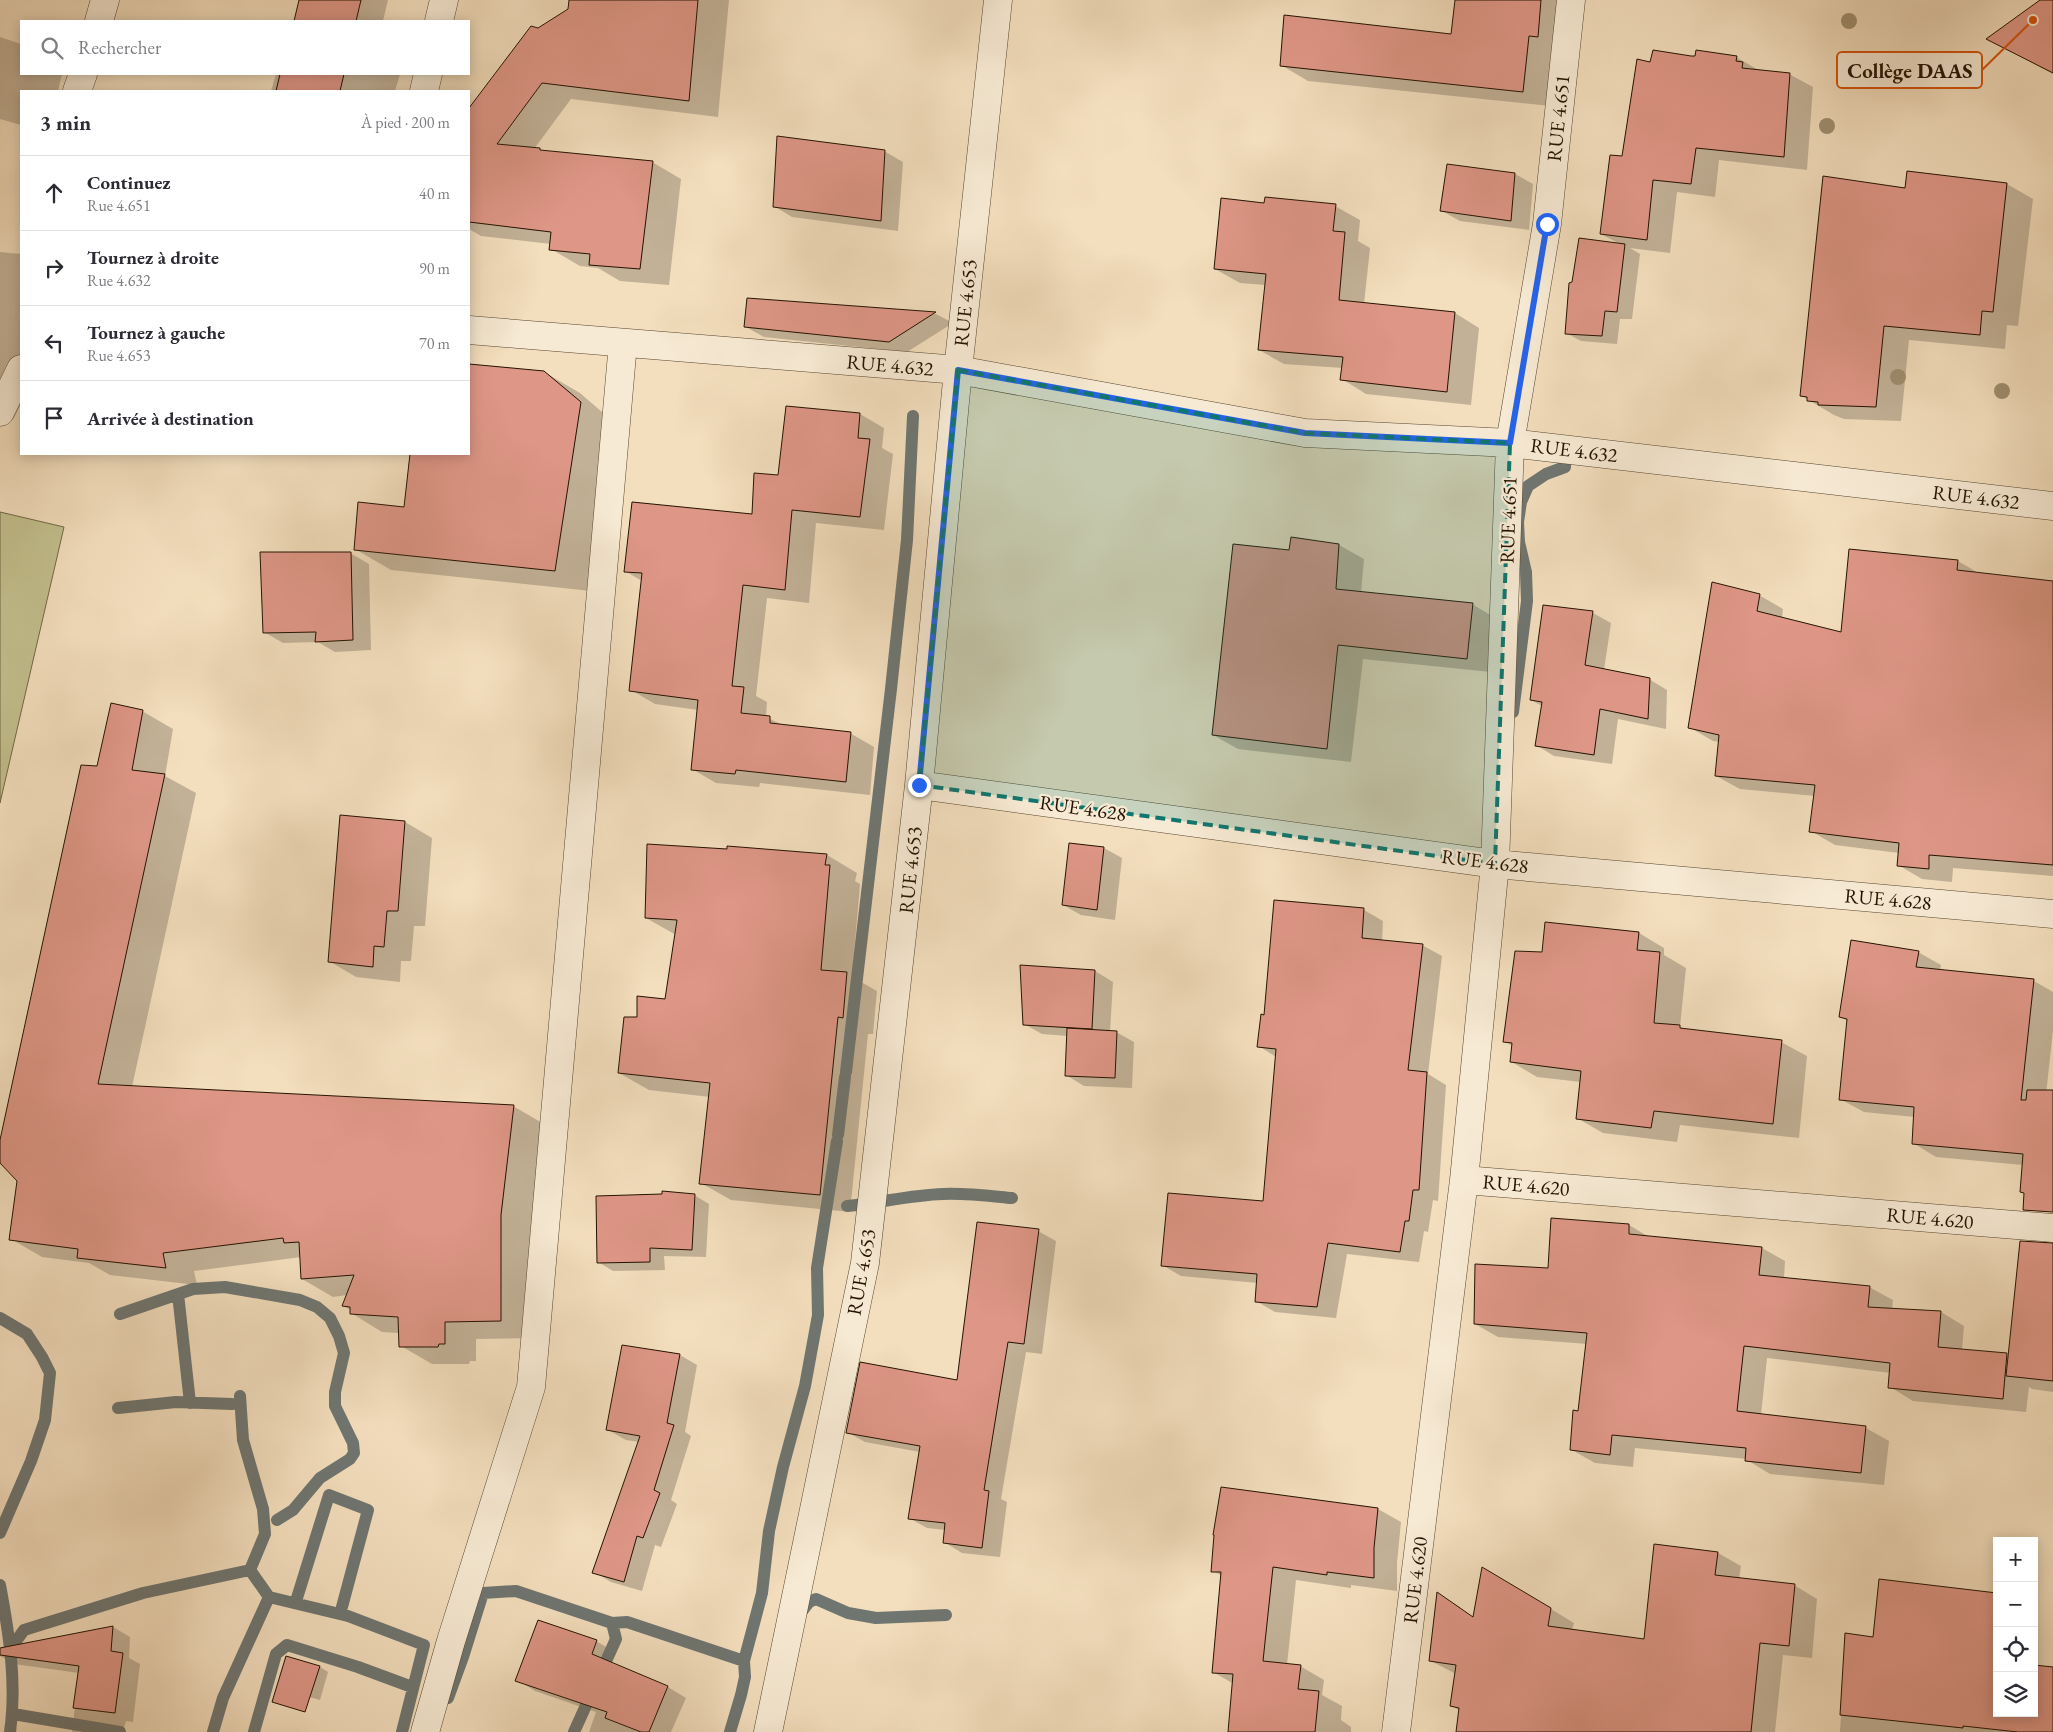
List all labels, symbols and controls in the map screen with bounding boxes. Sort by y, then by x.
search box [20,20,470,75]
icon: search [38,34,66,62]
text: Rechercher [78,35,161,60]
callout: Collège DAAS [1837,52,1982,88]
text: Collège DAAS [1847,57,1973,84]
street label: RUE 4.651 [1541,73,1575,163]
text: 3 min [40,109,91,136]
text: À pied · 200 m [361,112,450,133]
text: Continuez [87,170,171,195]
icon: ahead [40,179,68,207]
text: 40 m [419,183,450,204]
text: Rue 4.651 [87,195,151,216]
route start [1536,213,1559,236]
text: Tournez à droite [87,245,219,270]
icon: right [40,254,68,282]
text: 90 m [419,258,450,279]
street label: RUE 4.653 [948,258,982,348]
text: Rue 4.632 [87,270,151,291]
text: Tournez à gauche [87,320,225,345]
icon: left [40,329,68,357]
text: 70 m [419,333,450,354]
text: Rue 4.653 [87,345,151,366]
street label: RUE 4.632 [845,348,935,382]
icon: arrive [40,404,68,432]
text: Arrivée à destination [87,406,254,431]
street label: RUE 4.632 [1529,432,1619,468]
street label: RUE 4.651 [1493,476,1523,564]
street label: RUE 4.632 [1931,479,2021,515]
route end [908,774,931,797]
street label: RUE 4.628 [1038,789,1128,827]
street label: RUE 4.653 [893,825,927,915]
street label: RUE 4.628 [1440,843,1530,879]
street label: RUE 4.628 [1843,882,1933,916]
street label: RUE 4.620 [1481,1168,1571,1202]
street label: RUE 4.620 [1885,1201,1975,1235]
street label: RUE 4.653 [841,1227,881,1317]
street label: RUE 4.620 [1397,1535,1433,1625]
map controls [1993,1537,2038,1717]
button: + [1993,1537,2038,1582]
button: − [1993,1582,2038,1627]
button: locate [1993,1627,2038,1672]
button: layers [1993,1672,2038,1717]

